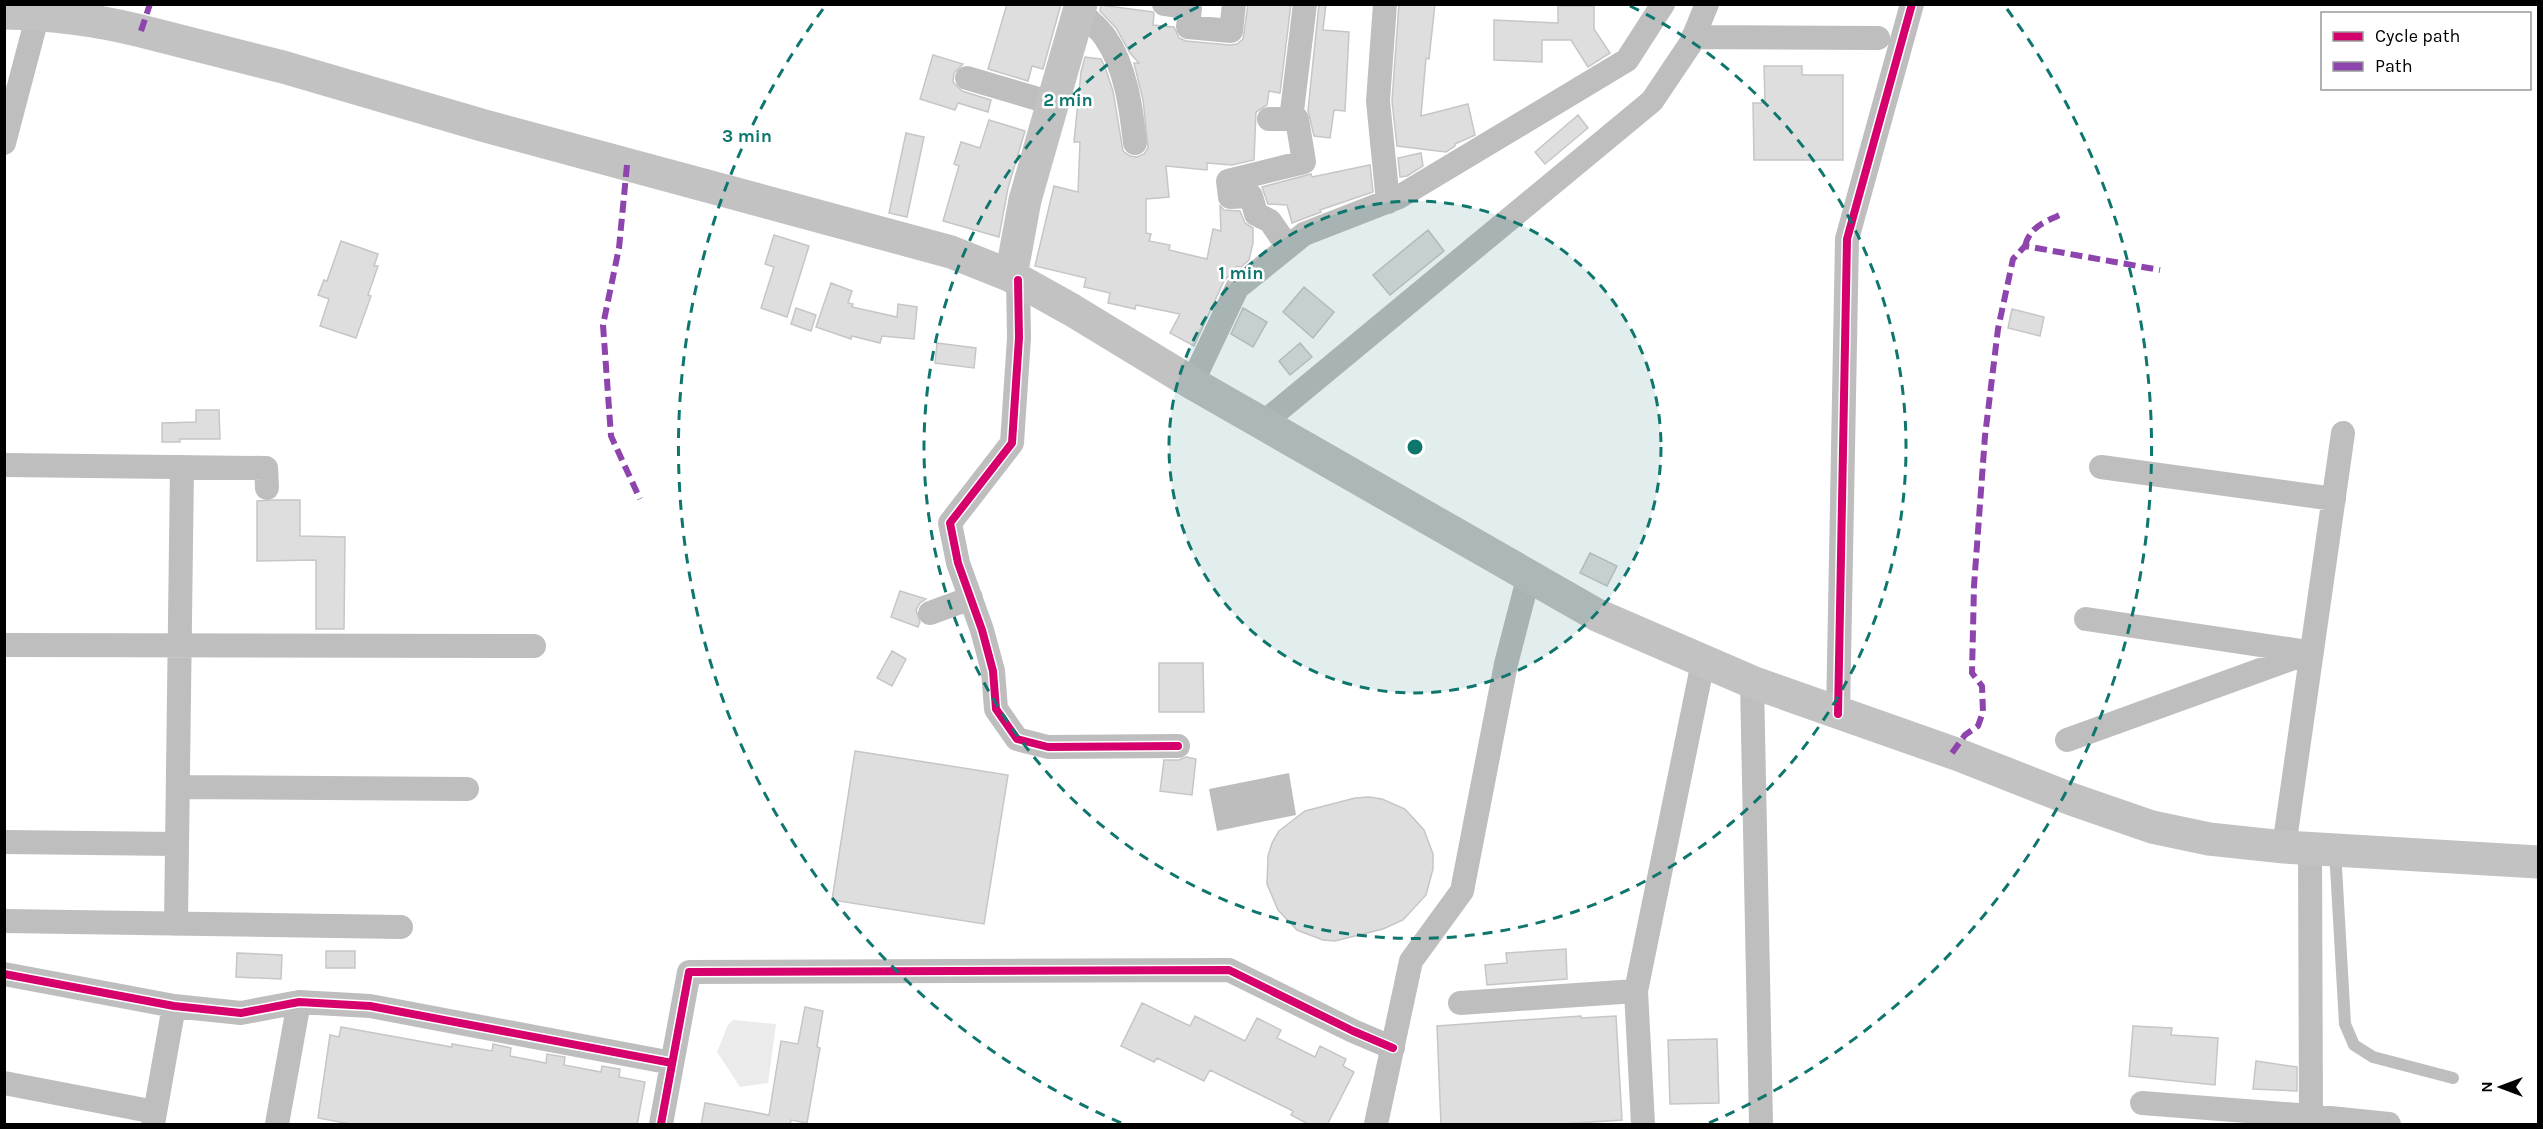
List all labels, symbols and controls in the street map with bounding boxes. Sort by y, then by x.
legend [2321,12,2531,90]
text: Cycle path [2375,25,2460,47]
text: Path [2375,55,2413,77]
text: 2 min [1043,89,1093,111]
text: 3 min [722,125,772,147]
text: 1 min [1218,262,1264,284]
centre of rings [1405,437,1425,457]
north arrow [2471,1057,2531,1117]
text: N [2477,1081,2496,1093]

